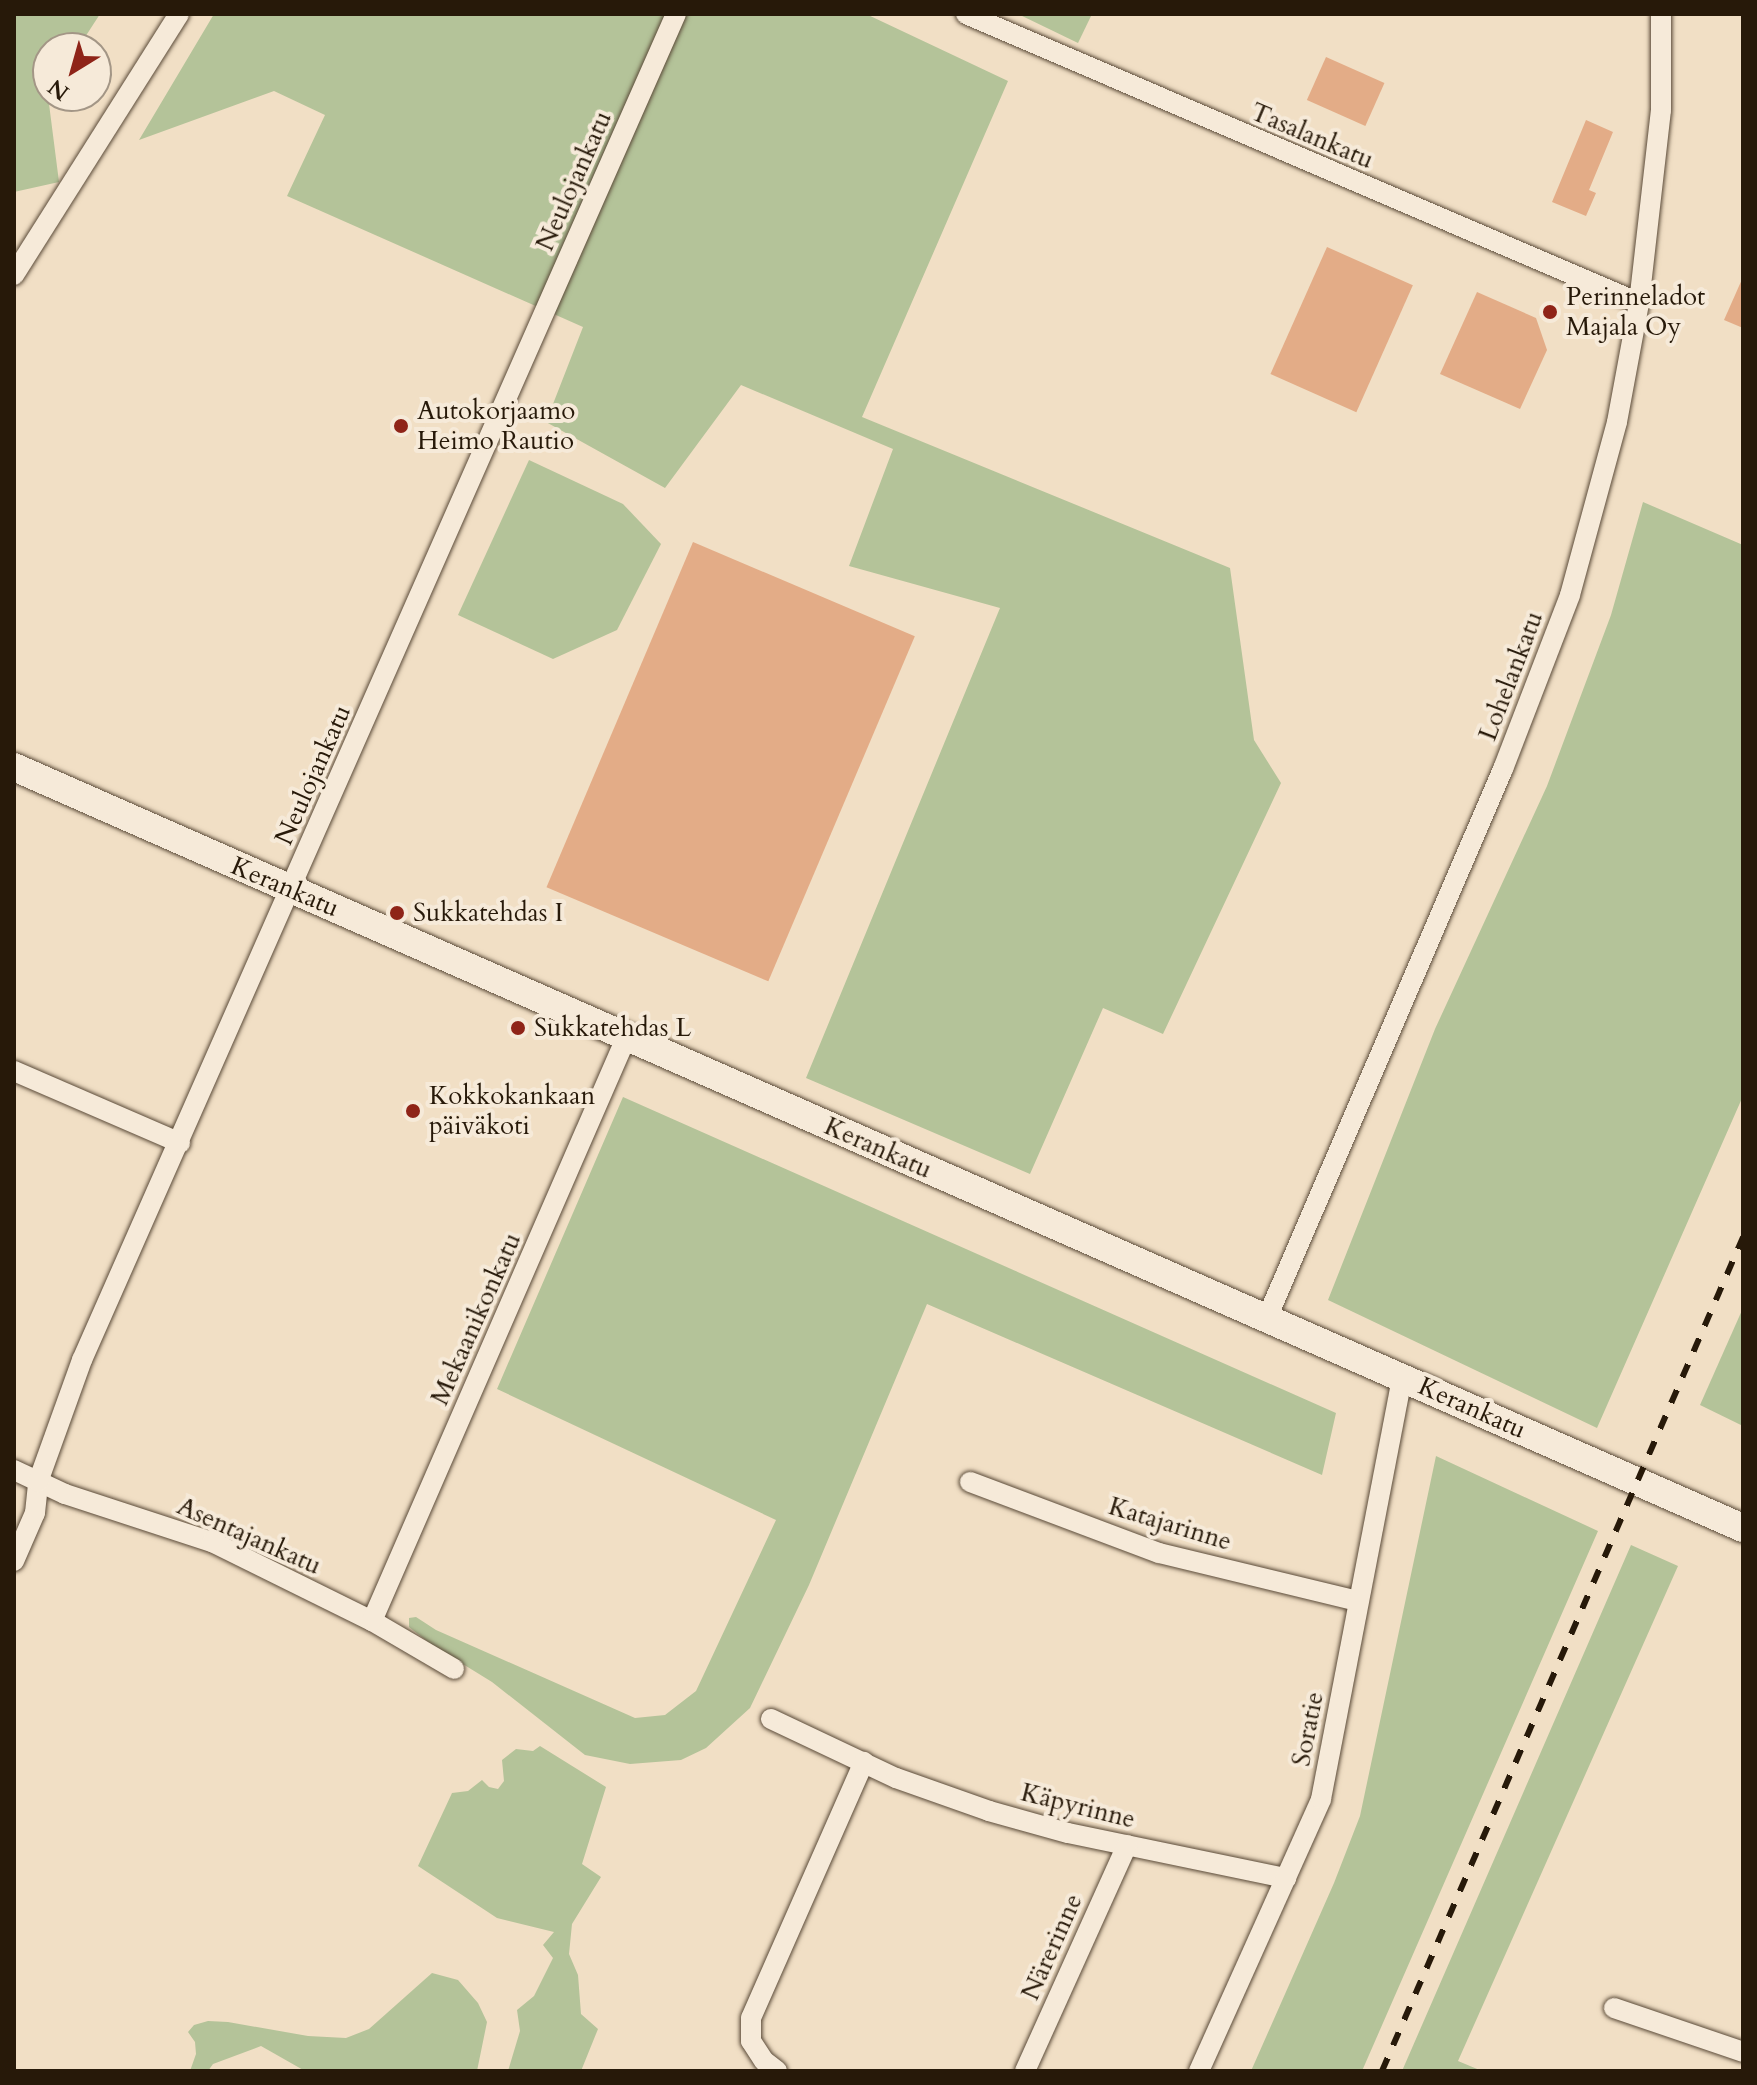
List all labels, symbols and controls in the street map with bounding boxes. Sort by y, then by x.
north arrow [32,32,112,112]
text: N [42,72,75,107]
street label: Tasalankatu [1246,96,1378,176]
street label: Neulojankatu [529,106,619,256]
place label: Perinneladot Majala Oy [1566,281,1705,342]
marker: Perinneladot Majala Oy [1541,303,1559,321]
place label: Autokorjaamo Heimo Rautio [417,395,575,456]
marker: Autokorjaamo Heimo Rautio [392,417,410,435]
street label: Lohelankatu [1472,607,1550,745]
street label: Neulojankatu [268,700,358,850]
street label: Kerankatu [226,850,344,924]
place label: Sukkatehdas I [413,897,563,929]
marker: Sukkatehdas I [388,904,406,922]
place label: Sukkatehdas L [534,1012,691,1044]
marker: Sukkatehdas L [509,1019,527,1037]
place label: Kokkokankaan päiväkoti [429,1080,595,1142]
marker: Kokkokankaan päiväkoti [404,1102,422,1120]
street label: Kerankatu [819,1111,937,1185]
street label: Mekaanikonkatu [424,1228,528,1410]
street label: Kerankatu [1413,1371,1531,1445]
street label: Asentajankatu [172,1490,326,1582]
street label: Katajarinne [1105,1491,1235,1557]
street label: Soratie [1286,1689,1330,1769]
street label: Käpyrinne [1018,1777,1138,1835]
street label: Närerinne [1015,1889,1089,2005]

